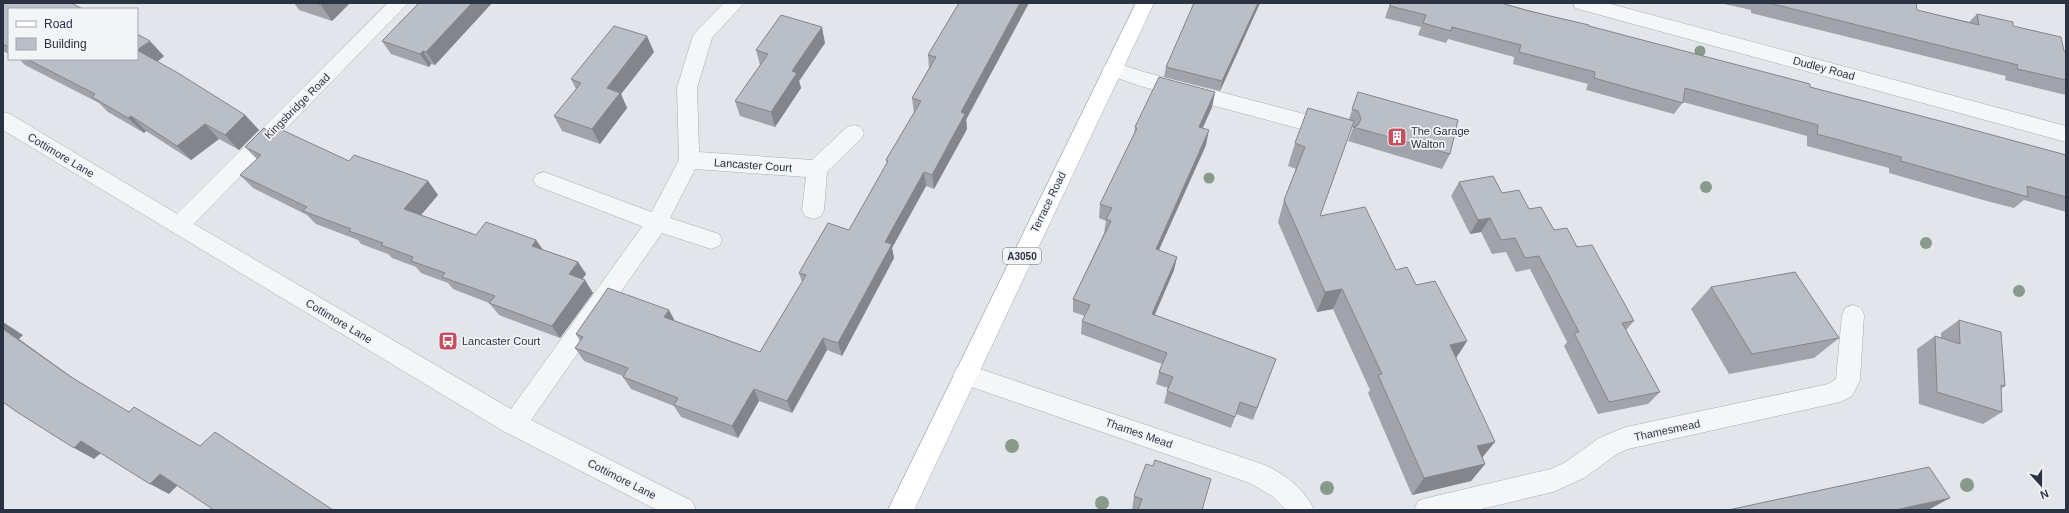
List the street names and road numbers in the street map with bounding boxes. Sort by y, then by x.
street label: Dudley Road [1792,54,1856,82]
street label: Kingsbridge Road [262,71,332,141]
street label: Cottimore Lane [26,130,96,180]
street label: Lancaster Court [714,156,792,174]
street label: Terrace Road [1028,170,1068,234]
road number: A3050 [1003,248,1041,264]
street label: Cottimore Lane [304,296,374,346]
street label: Thames Mead [1104,416,1174,450]
street label: Thamesmead [1633,417,1701,443]
street label: Cottimore Lane [586,457,658,501]

